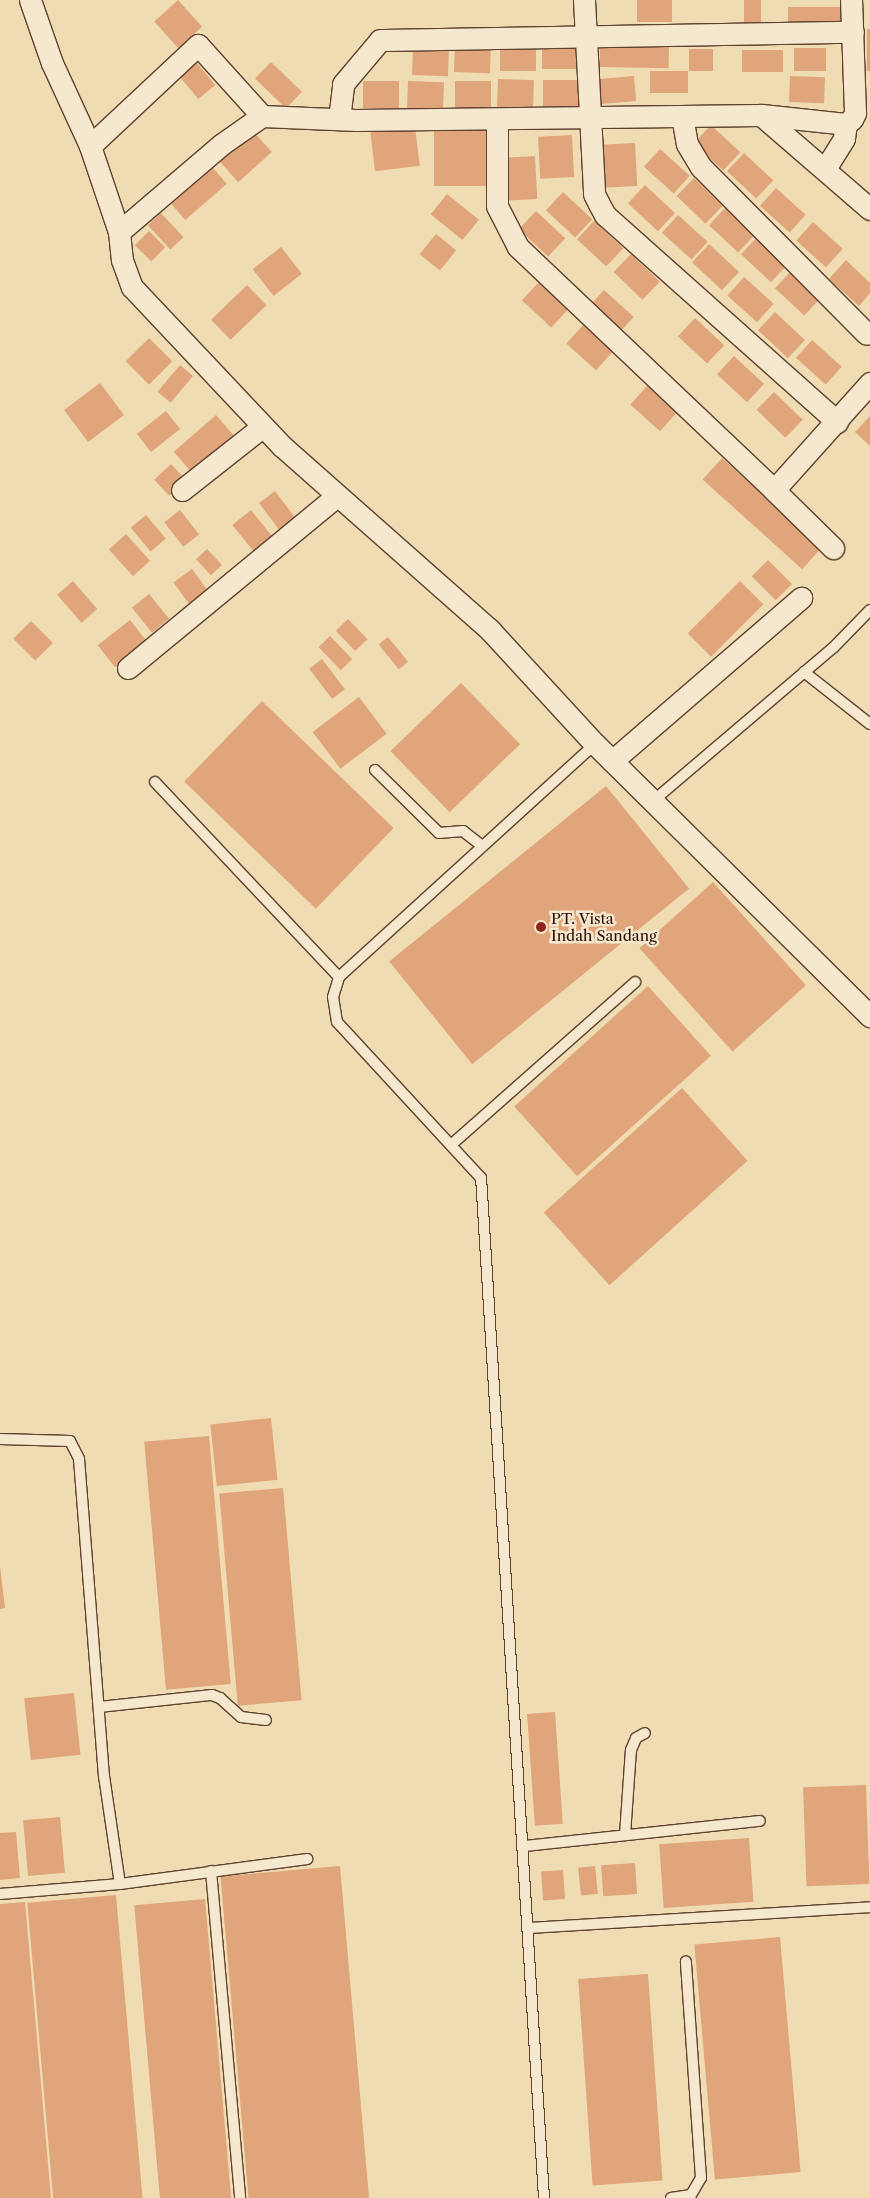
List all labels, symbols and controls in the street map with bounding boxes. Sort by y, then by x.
place label: PT. Vista Indah Sandang [551,909,657,944]
marker: PT. Vista Indah Sandang [535,921,547,933]

